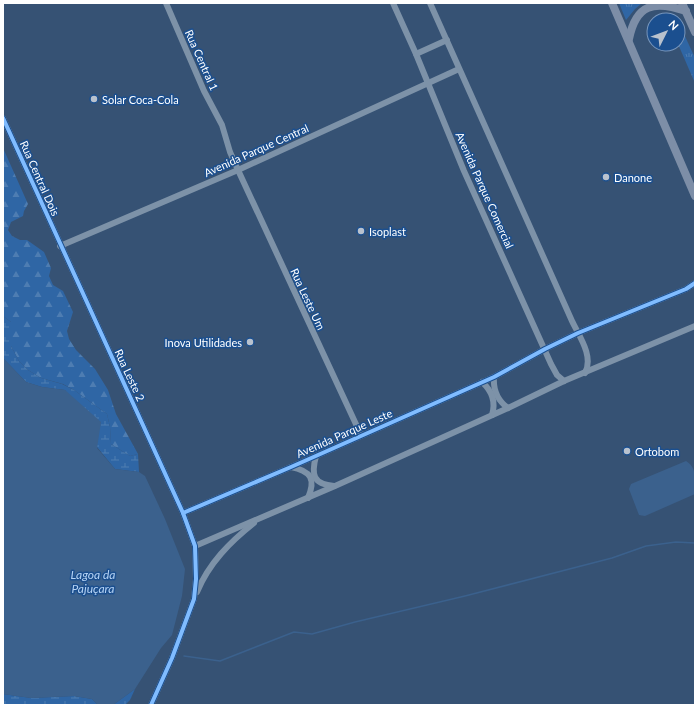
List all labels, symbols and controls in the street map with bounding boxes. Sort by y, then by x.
north arrow [646,12,686,52]
text: N [666,17,681,32]
street label: Rua Central 1 [183,28,221,92]
place label: Solar Coca-Cola [102,93,179,106]
marker: Solar Coca-Cola [89,94,99,104]
street label: Avenida Parque Central [202,121,310,179]
street label: Avenida Parque Comercial [453,130,517,250]
street label: Rua Central Dois [18,138,62,218]
place label: Danone [614,171,652,184]
marker: Danone [601,172,611,182]
place label: Isoplast [369,225,406,238]
marker: Isoplast [356,226,366,236]
street label: Rua Leste Um [288,266,328,332]
place label: Inova Utilidades [165,336,242,349]
marker: Inova Utilidades [245,337,255,347]
street label: Rua Leste 2 [112,347,148,403]
street label: Avenida Parque Leste [294,406,394,460]
place label: Ortobom [635,445,679,458]
marker: Ortobom [622,446,632,456]
water label: Lagoa da Pajuçara [71,567,115,596]

